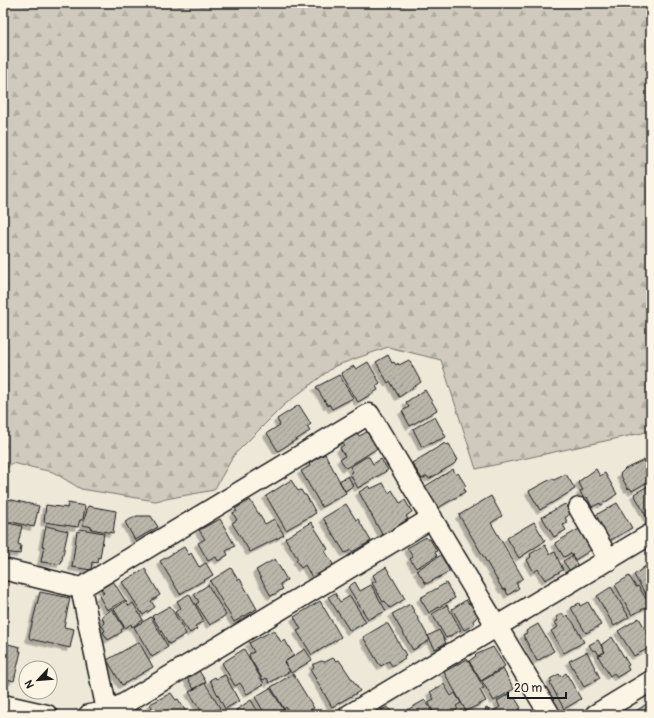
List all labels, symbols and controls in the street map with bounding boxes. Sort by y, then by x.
north arrow [18,660,58,700]
scale bar [508,674,566,700]
text: N [22,677,37,690]
text: 20 m [514,681,543,696]

